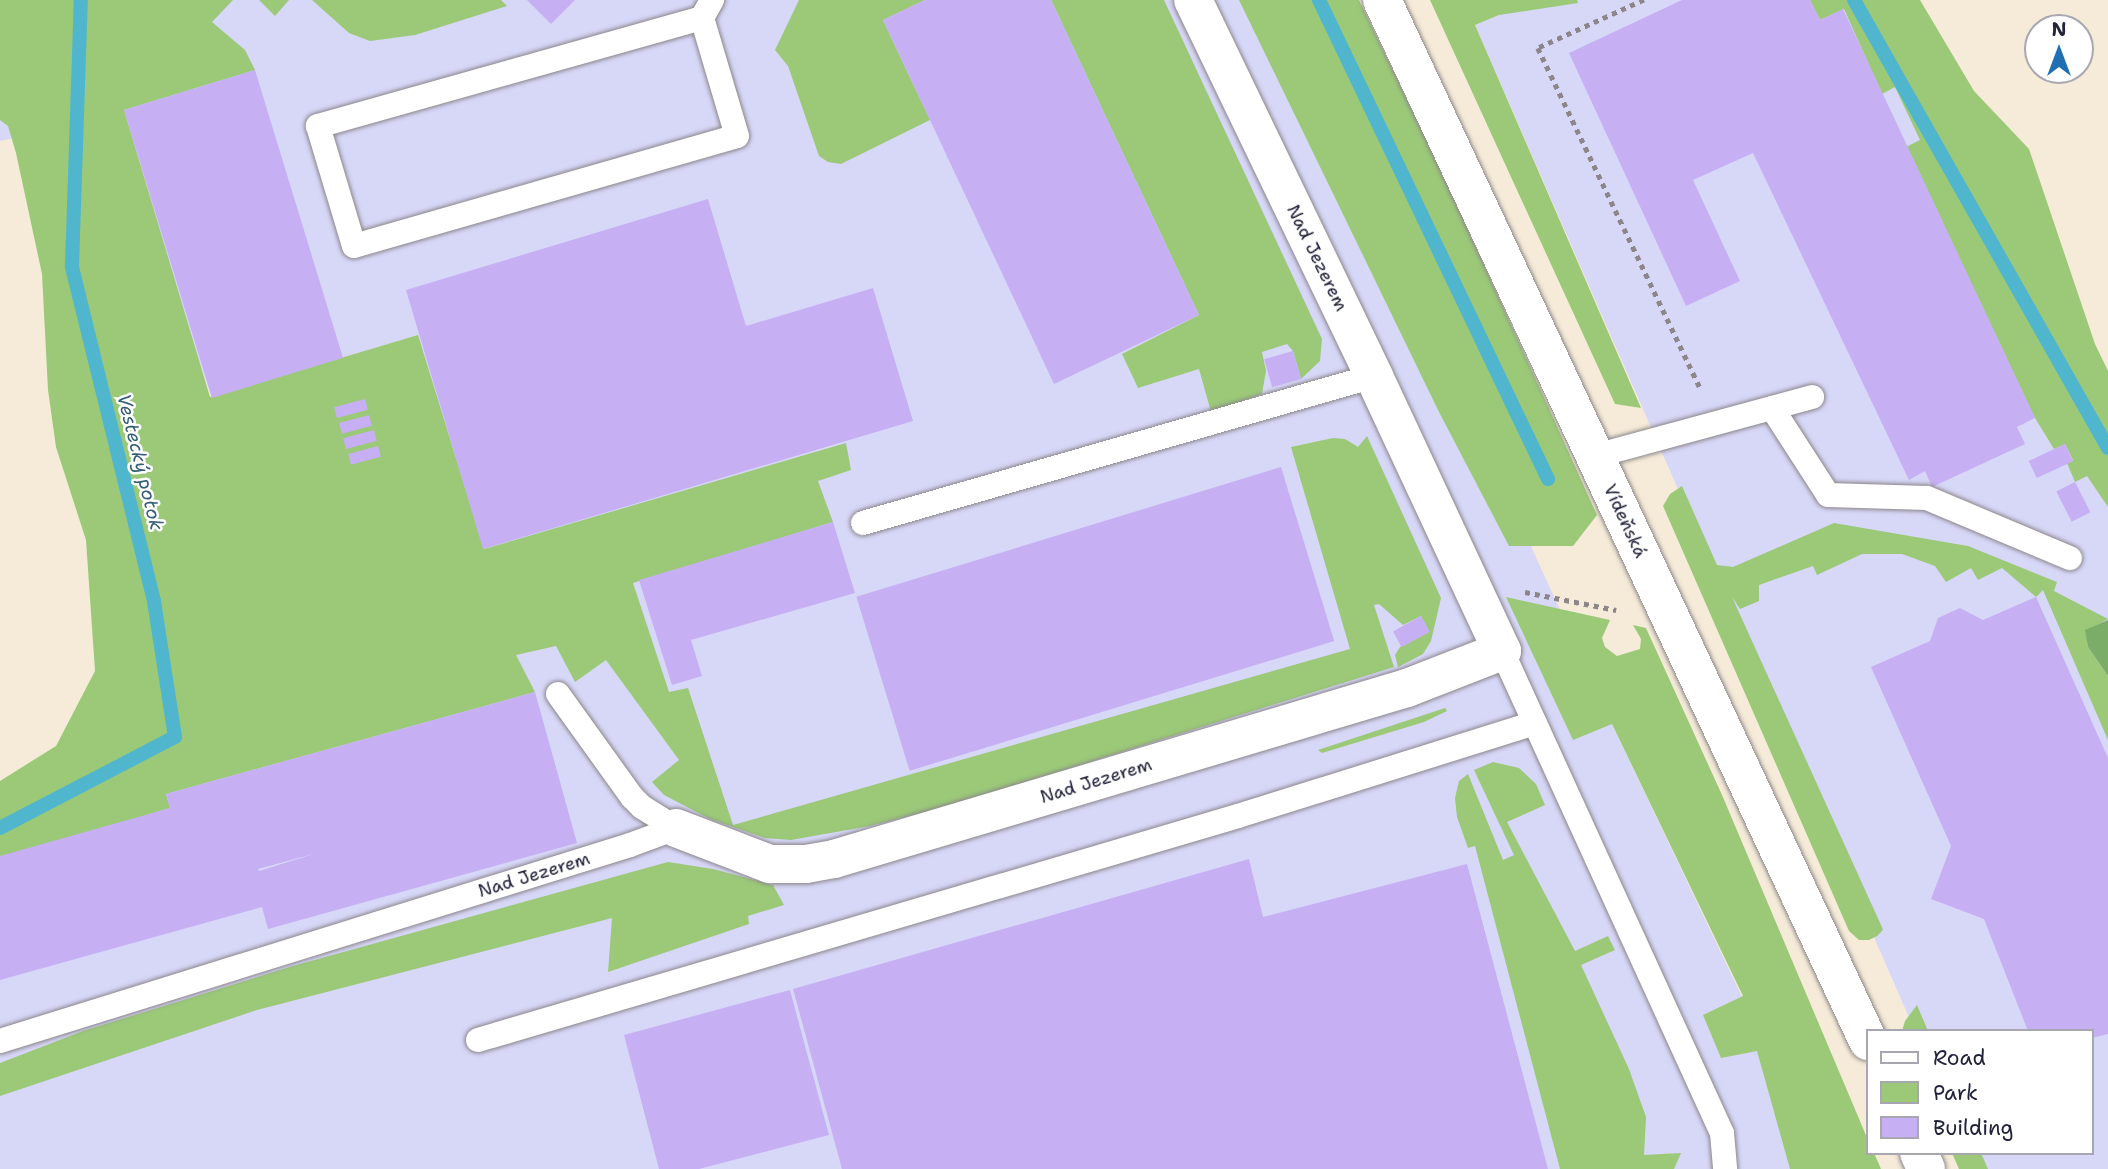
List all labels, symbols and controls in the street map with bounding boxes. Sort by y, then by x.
north arrow [2024,14,2094,84]
text: N [2051,17,2067,42]
street label: Nad Jezerem [1282,201,1352,315]
water label: Vestecký potok [112,391,168,533]
street label: Vídeňská [1599,481,1651,561]
street label: Nad Jezerem [1038,754,1154,808]
street label: Nad Jezerem [476,848,592,902]
legend [1867,1029,2094,1155]
text: Road [1933,1044,1986,1072]
text: Park [1933,1079,1978,1107]
text: Building [1933,1114,2013,1142]

